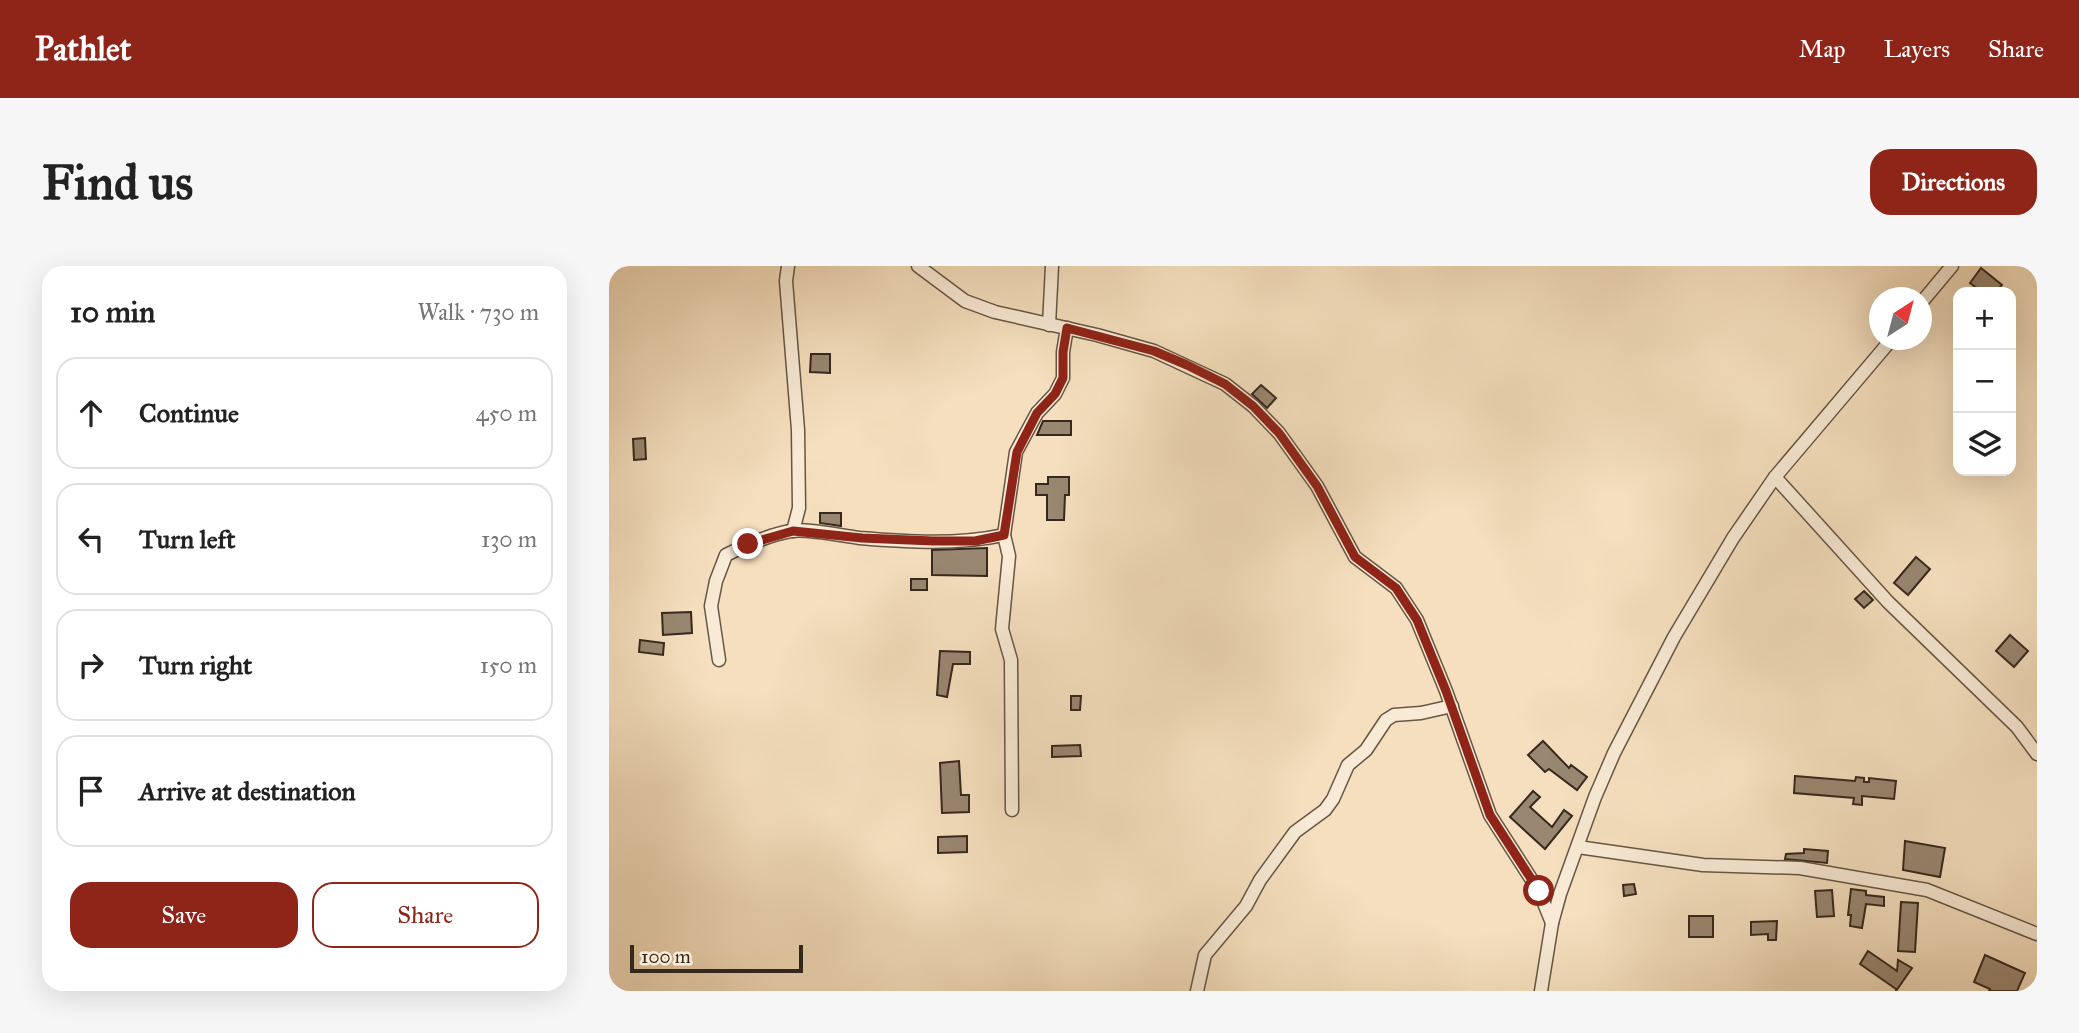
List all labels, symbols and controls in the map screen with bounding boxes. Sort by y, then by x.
text: Pathlet [35,29,132,69]
text: Map [1799,34,1846,64]
text: Layers [1884,34,1950,64]
text: Share [1988,34,2044,64]
button: Directions [1870,149,2037,215]
text: Find us [42,153,193,212]
north arrow [1869,287,1932,350]
map controls [1953,287,2016,476]
button: + [1953,287,2016,350]
text: 10 min [70,294,155,330]
text: Walk · 730 m [418,298,539,326]
button: − [1953,350,2016,413]
icon: ahead [72,394,110,432]
text: Continue [139,397,239,429]
text: 450 m [476,399,537,427]
button: layers [1953,413,2016,476]
icon: left [72,520,110,558]
text: Turn left [139,523,235,555]
text: 130 m [481,525,537,553]
route end [732,528,763,559]
icon: right [72,646,110,684]
text: Turn right [139,649,252,681]
text: 150 m [480,651,537,679]
icon: arrive [72,772,110,810]
text: Arrive at destination [139,775,356,807]
route start [1523,875,1554,906]
button: Save [70,882,298,948]
button: Share [312,882,539,948]
scale bar [630,942,803,974]
text: 100 m [641,945,691,968]

